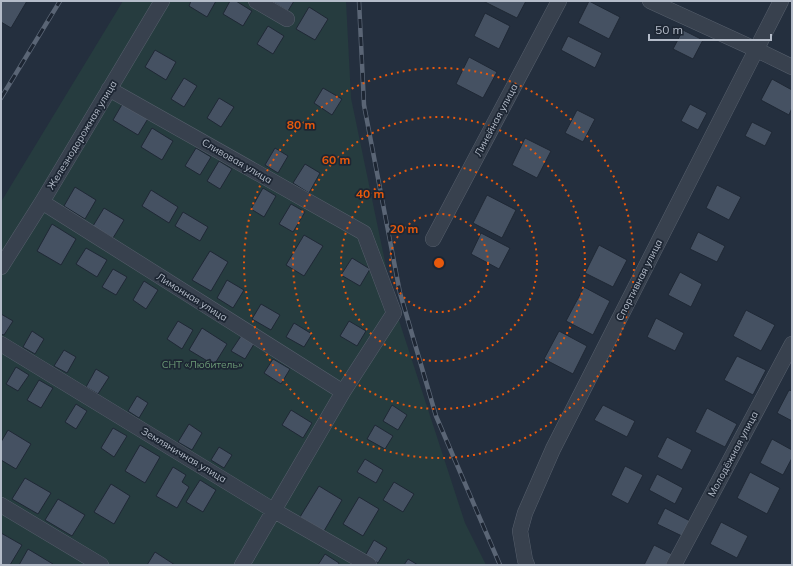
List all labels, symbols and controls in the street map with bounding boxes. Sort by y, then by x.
scale bar [649,16,771,42]
text: 50 m [655,22,683,37]
street label: Железнодорожная улица [44,78,120,192]
street label: Линейная улица [471,81,521,159]
text: 80 m [287,117,315,132]
street label: Сливовая улица [200,136,274,186]
text: 60 m [322,152,350,167]
text: 40 m [356,186,384,201]
text: 20 m [390,221,418,236]
street label: Спортивная улица [613,237,665,323]
centre of rings [432,256,446,270]
street label: Лимонная улица [154,270,230,324]
park label: СНТ «Любитель» [162,358,243,371]
street label: Молодёжная улица [705,409,761,499]
street label: Земляничная улица [139,424,229,486]

